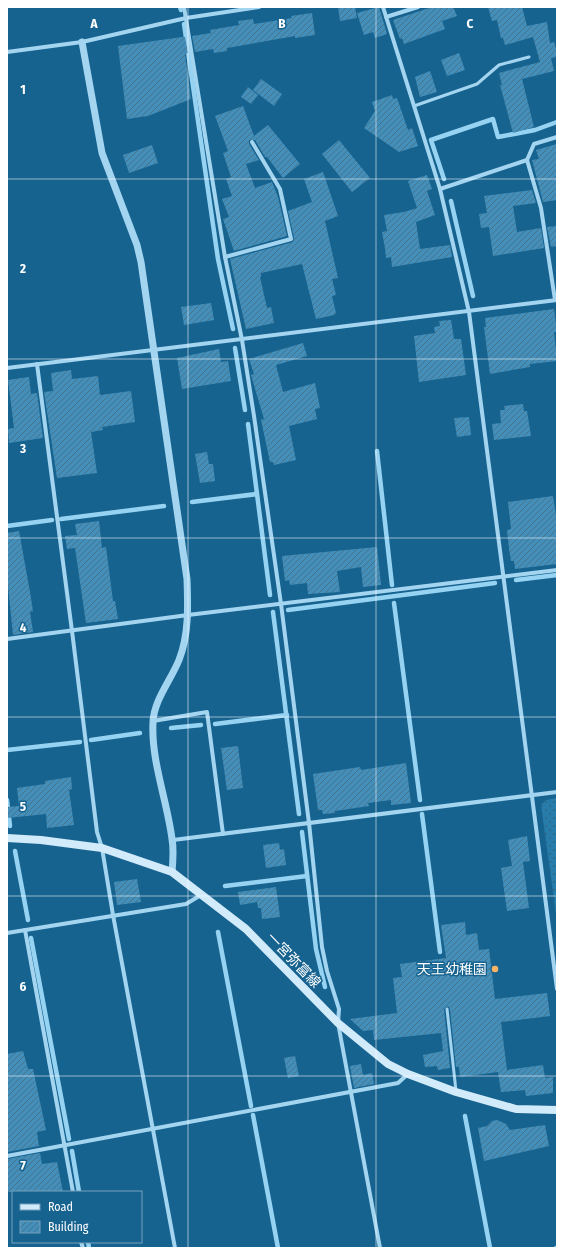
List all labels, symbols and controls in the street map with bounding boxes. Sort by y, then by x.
text: A [89,16,98,31]
text: B [278,16,286,31]
text: C [467,16,474,31]
text: 1 [20,82,26,97]
text: 2 [19,261,26,276]
text: 3 [19,441,26,456]
text: 4 [20,620,27,635]
text: 5 [20,799,26,814]
street label: 一宮弥富線 [263,929,324,991]
place label: 天王幼稚園 [417,961,487,978]
marker: 天王幼稚園 [490,964,500,974]
text: 6 [20,979,27,994]
text: 7 [20,1158,26,1173]
legend [12,1191,142,1243]
text: Road [48,1200,73,1214]
text: Building [48,1220,89,1234]

